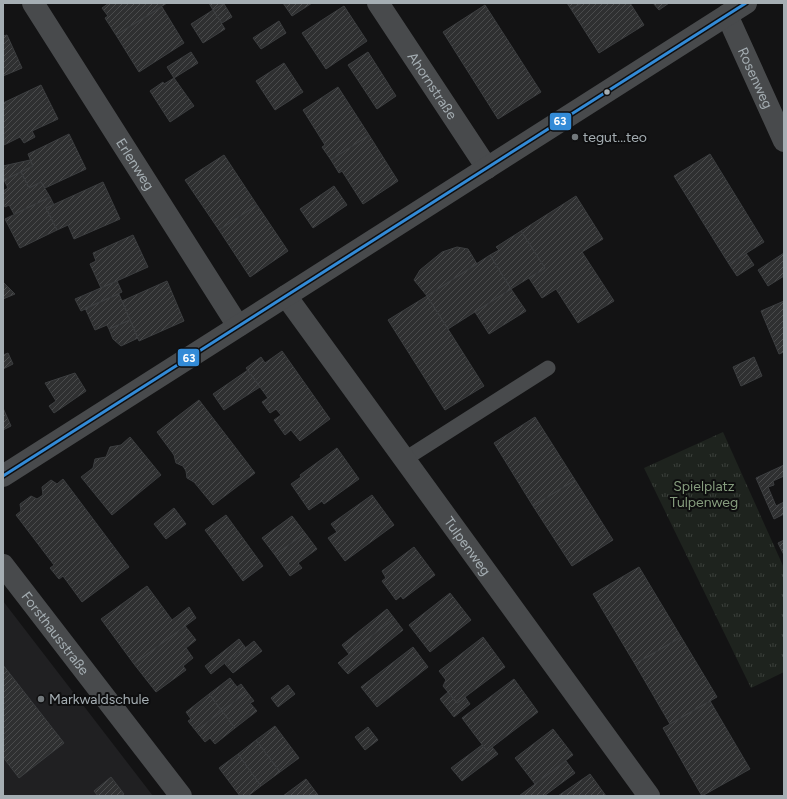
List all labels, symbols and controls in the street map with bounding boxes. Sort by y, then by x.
street label: Rosenweg [734,45,777,111]
street label: Ahornstraße [404,49,461,123]
unlabelled marker [602,87,612,97]
line badge: 63 [549,112,572,131]
text: 63 [554,115,566,128]
place label: tegut...teo [583,129,647,146]
marker: tegut...teo [570,132,580,142]
street label: Erlenweg [113,135,158,193]
line badge: 63 [177,348,200,367]
text: 63 [183,352,195,365]
park label: Spielplatz Tulpenweg [670,478,738,511]
street label: Tulpenweg [441,513,494,579]
street label: Forsthausstraße [18,588,93,678]
place label: Markwaldschule [49,691,150,708]
marker: Markwaldschule [36,694,46,704]

